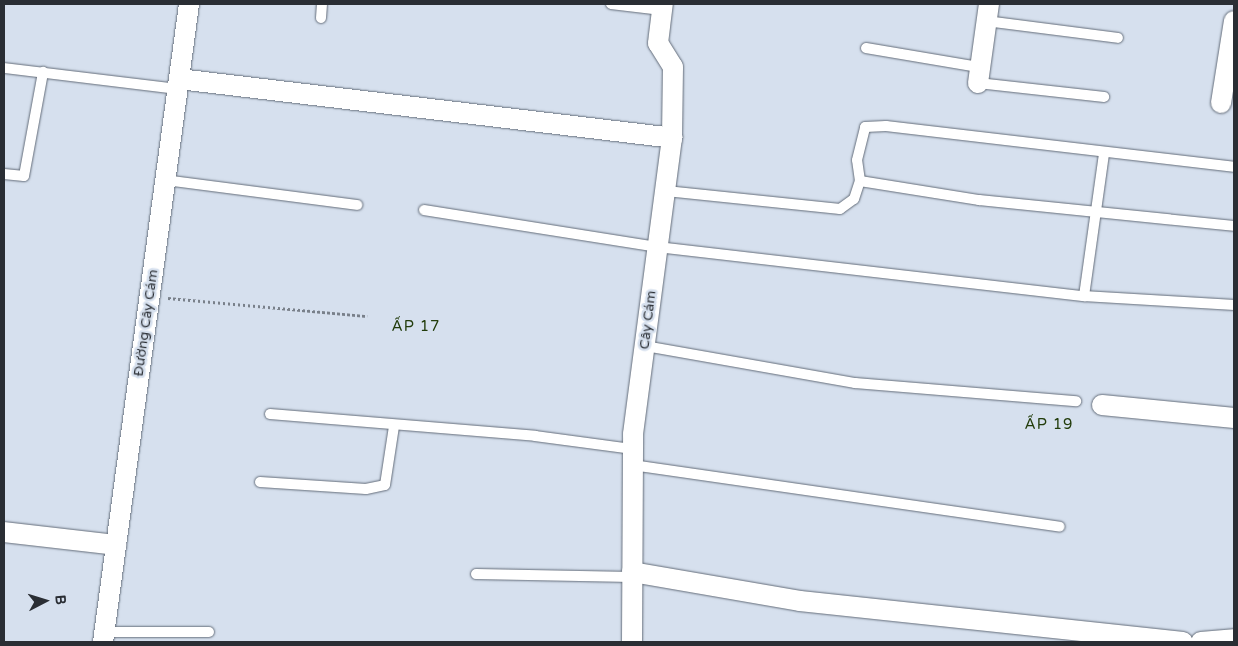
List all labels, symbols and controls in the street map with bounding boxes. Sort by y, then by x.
street label: Đường Cây Cám [130,268,162,378]
street label: Cây Cám [636,290,660,350]
district label: ẤP 17 [391,318,441,336]
district label: ẤP 19 [1024,416,1074,434]
north arrow [20,576,70,626]
text: B [52,594,69,605]

